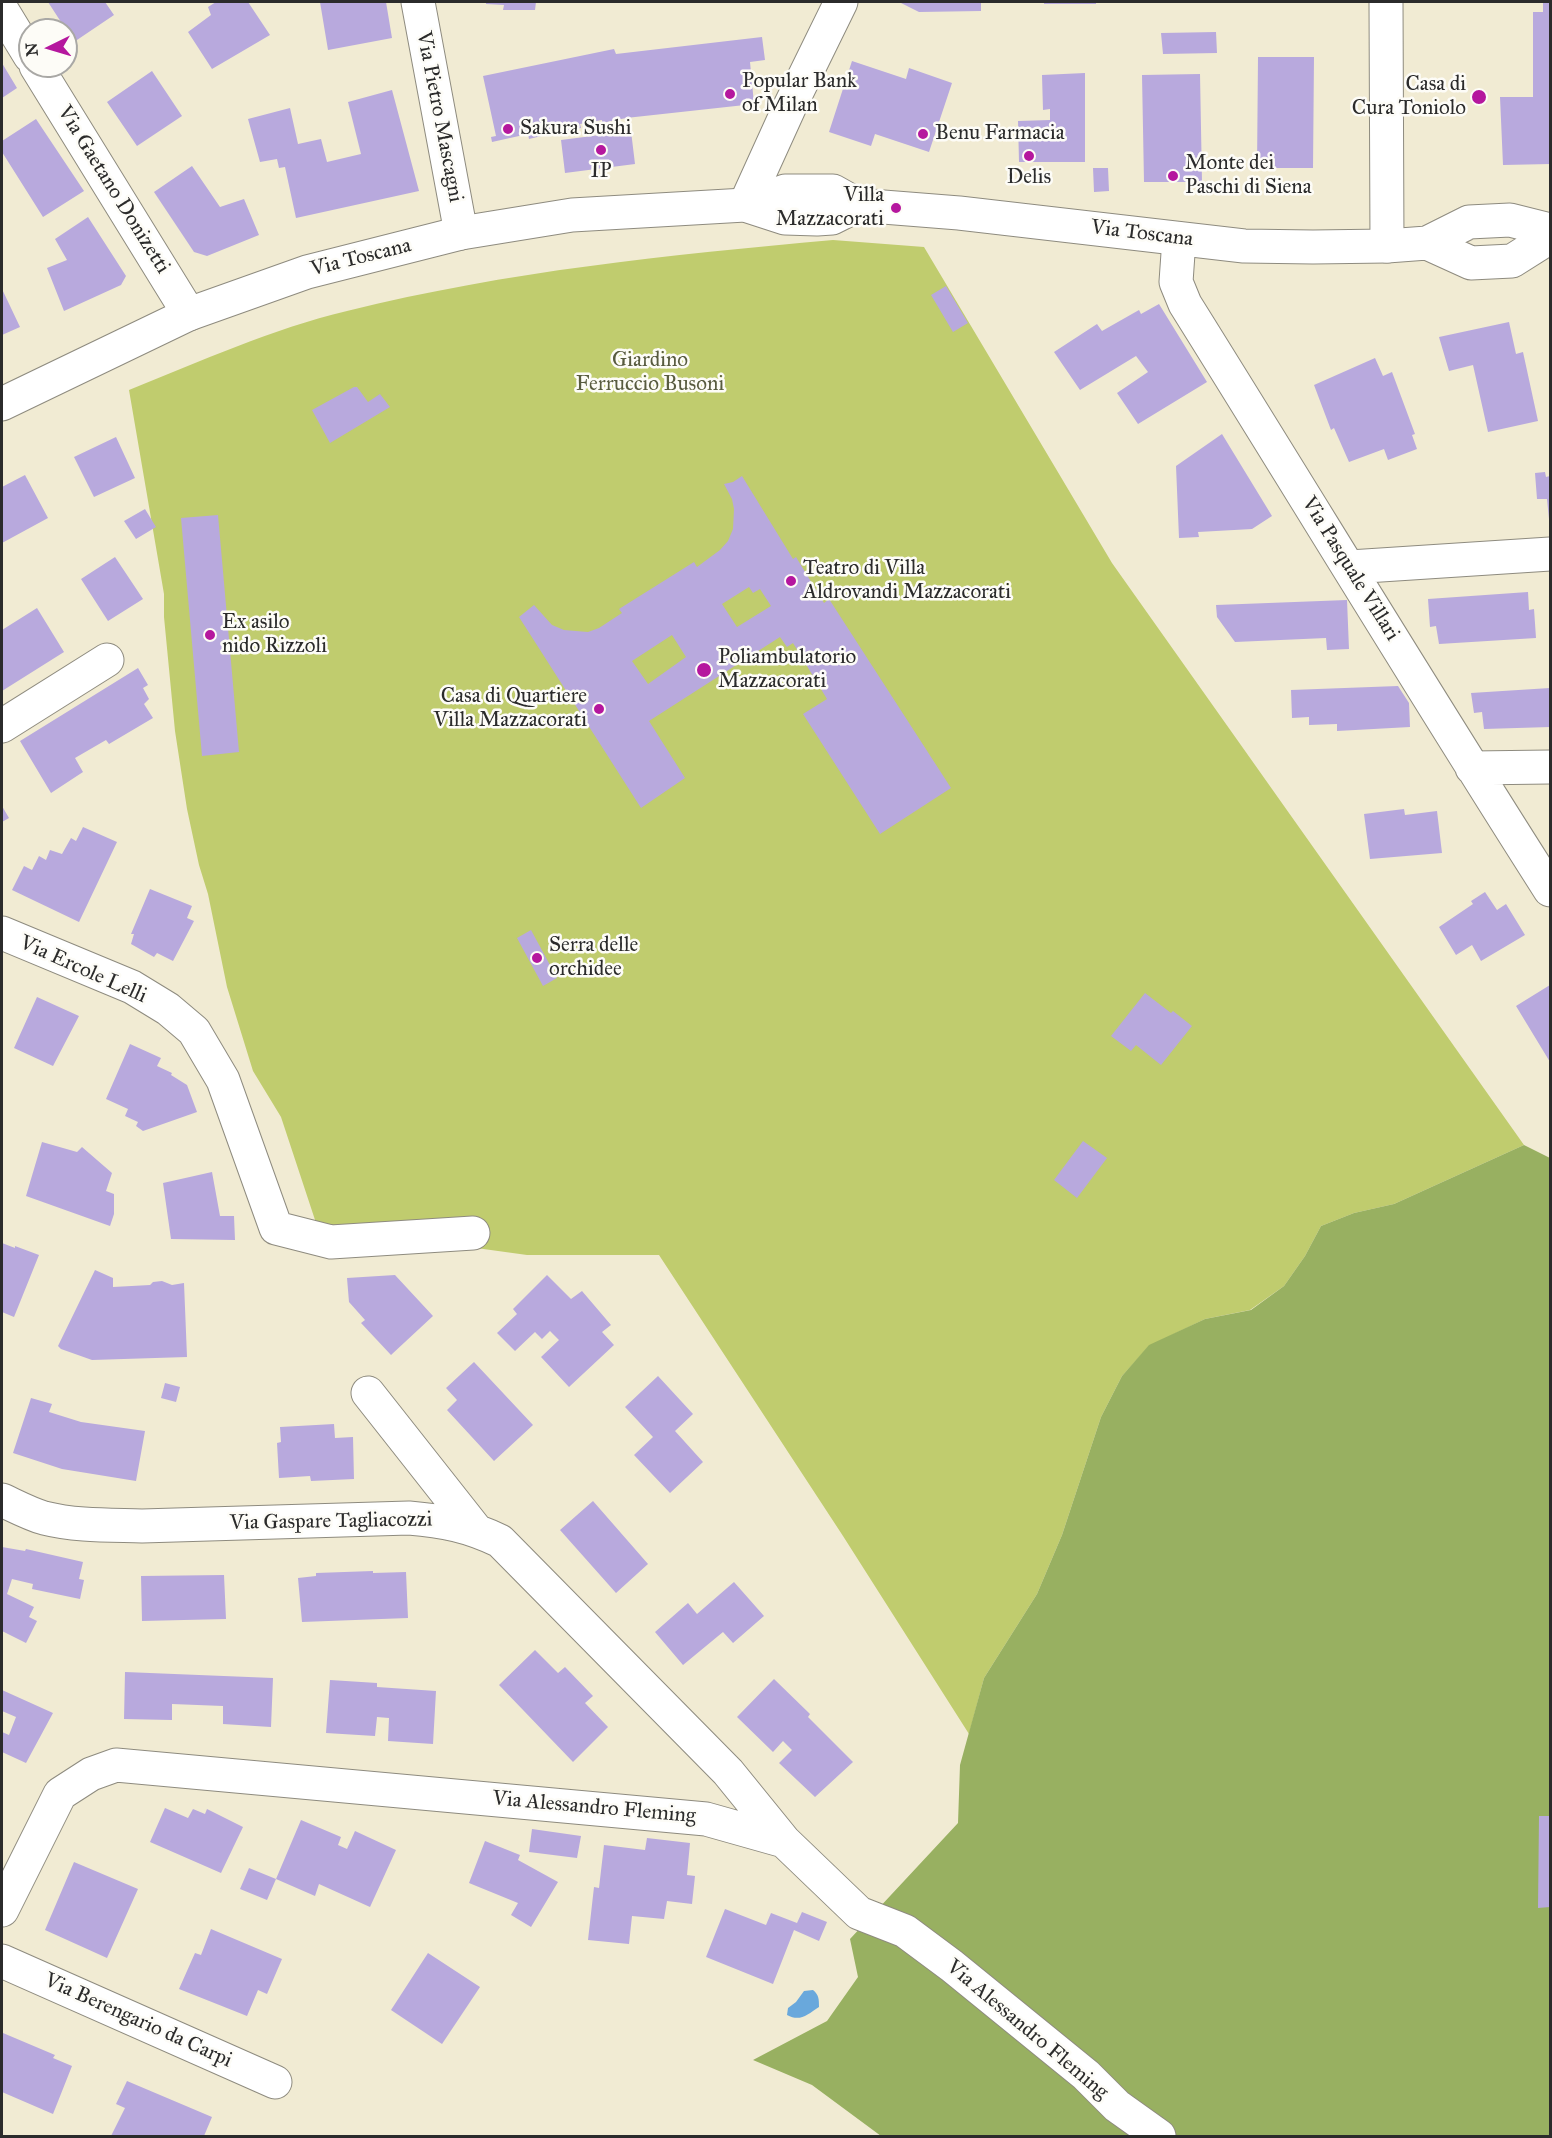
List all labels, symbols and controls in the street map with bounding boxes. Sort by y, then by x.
north arrow [18,18,78,78]
street label: Via Pietro Mascagni [410,29,468,205]
text: N [22,42,42,57]
place label: Popular Bank of Milan [742,69,857,119]
place label: Casa di Cura Toniolo [1352,72,1466,122]
marker: Popular Bank of Milan [723,87,737,101]
marker: Casa di Cura Toniolo [1470,88,1488,106]
street label: Via Gaetano Donizetti [51,101,175,279]
place label: Sakura Sushi [520,116,632,142]
place label: Benu Farmacia [935,121,1065,147]
marker: Sakura Sushi [501,122,515,136]
marker: Benu Farmacia [916,127,930,141]
marker: IP [594,143,608,157]
marker: Delis [1022,149,1036,163]
place label: Monte dei Paschi di Siena [1185,151,1312,201]
place label: IP [590,159,612,185]
place label: Delis [1007,165,1051,191]
marker: Monte dei Paschi di Siena [1166,169,1180,183]
place label: Villa Mazzacorati [776,183,884,233]
marker: Villa Mazzacorati [889,201,903,215]
street label: Via Toscana [1089,215,1195,253]
street label: Via Toscana [308,233,414,283]
park label: Giardino Ferruccio Busoni [576,348,724,398]
street label: Via Pasquale Villari [1296,492,1404,646]
place label: Teatro di Villa Aldrovandi Mazzacorati [803,556,1011,606]
marker: Teatro di Villa Aldrovandi Mazzacorati [784,574,798,588]
place label: Ex asilo nido Rizzoli [222,610,327,660]
marker: Ex asilo nido Rizzoli [203,628,217,642]
place label: Poliambulatorio Mazzacorati [718,645,856,695]
marker: Poliambulatorio Mazzacorati [695,661,713,679]
place label: Casa di Quartiere Villa Mazzacorati [434,684,587,734]
marker: Casa di Quartiere Villa Mazzacorati [592,702,606,716]
street label: Via Ercole Lelli [16,931,150,1009]
place label: Serra delle orchidee [549,933,638,983]
marker: Serra delle orchidee [530,951,544,965]
street label: Via Gaspare Tagliacozzi [229,1508,433,1536]
street label: Via Alessandro Fleming [491,1787,697,1829]
street label: Via Alessandro Fleming [941,1955,1113,2105]
street label: Via Berengario da Carpi [40,1968,236,2074]

